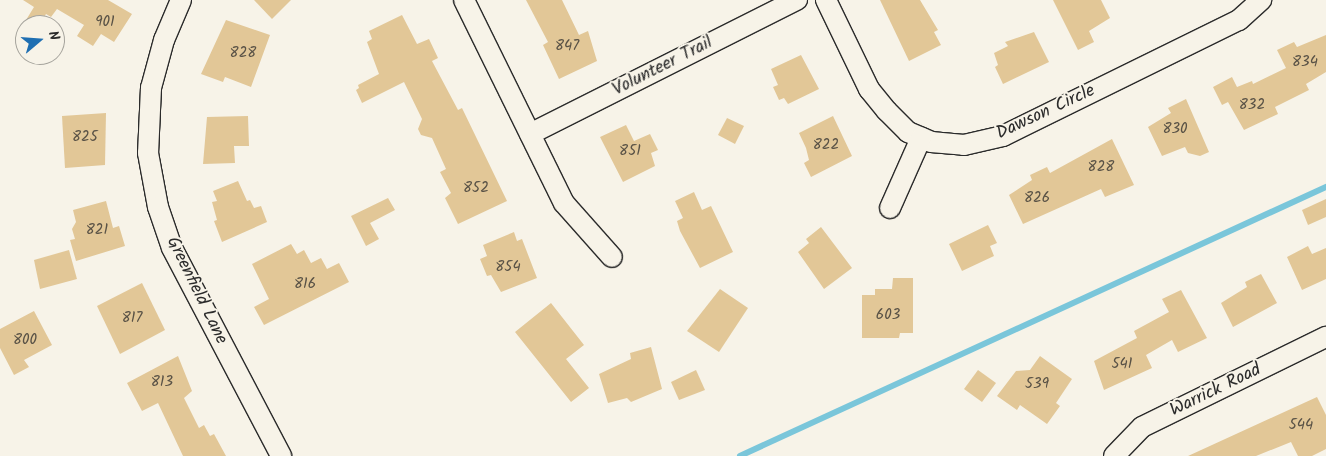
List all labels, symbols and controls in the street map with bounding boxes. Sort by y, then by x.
house number: 901 [95,14,115,32]
north arrow [15,15,65,65]
text: N [41,28,65,43]
street label: Volunteer Trail [609,33,717,101]
house number: 847 [555,38,579,56]
house number: 828 [230,45,256,63]
house number: 834 [1292,54,1318,72]
street label: Dawson Circle [993,81,1099,145]
house number: 832 [1239,97,1265,115]
house number: 830 [1162,121,1188,139]
house number: 825 [72,129,98,147]
house number: 822 [813,137,839,155]
house number: 851 [619,143,641,161]
house number: 828 [1088,159,1114,177]
house number: 852 [463,180,489,198]
house number: 826 [1024,190,1050,208]
house number: 821 [86,222,108,240]
street label: Greenfield Lane [161,234,231,348]
house number: 854 [495,259,521,277]
house number: 816 [294,276,316,294]
house number: 603 [876,307,900,325]
house number: 817 [122,310,142,328]
house number: 800 [13,332,37,350]
house number: 541 [1111,356,1133,374]
street label: Warrick Road [1167,360,1265,422]
house number: 813 [151,374,173,392]
house number: 539 [1025,376,1049,394]
house number: 544 [1289,417,1313,435]

